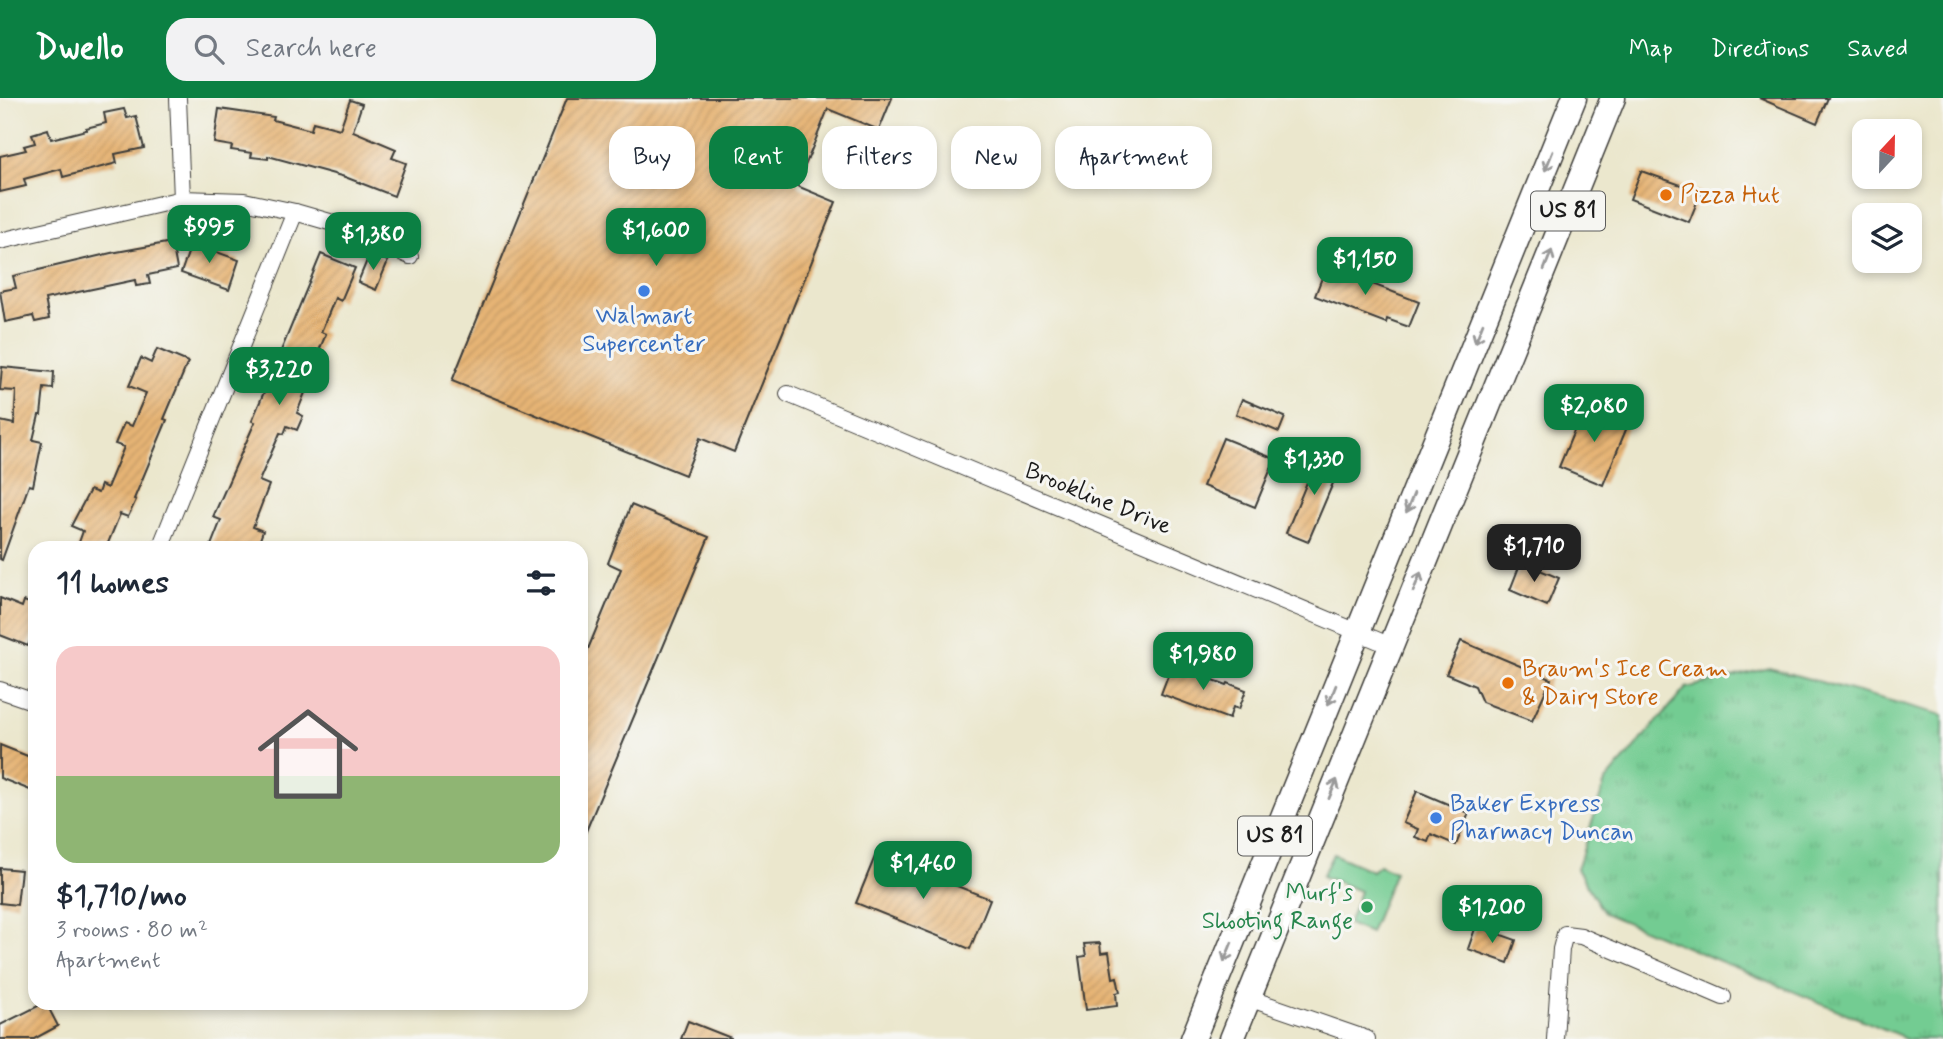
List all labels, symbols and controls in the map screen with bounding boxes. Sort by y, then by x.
search box [166,18,656,81]
text: Dwello [35,27,124,71]
icon: search [190,30,228,68]
text: Search here [246,32,377,66]
text: Map [1629,34,1673,65]
text: Directions [1711,34,1809,65]
text: Saved [1847,34,1908,65]
north arrow [1852,119,1922,189]
map controls [1852,119,1922,273]
chip: Buy [609,126,695,189]
chip: Rent [709,126,808,189]
chip: Filters [822,126,937,189]
chip: New [951,126,1041,189]
chip: Apartment [1055,126,1212,189]
one-way arrow [1541,150,1554,172]
place label: Pizza Hut [1680,180,1780,211]
marker: Pizza Hut [1658,187,1674,203]
road number: US 81 [1531,192,1605,230]
button: layers [1852,203,1922,273]
pin: $995 [168,206,250,265]
pin: $1,600 [599,208,713,268]
pin: $1,380 [316,212,430,272]
text: $995 [183,213,235,243]
text: $1,600 [622,216,690,246]
text: $1,380 [341,220,405,250]
pin: $1,150 [1308,238,1422,297]
text: $1,150 [1333,245,1397,275]
one-way arrow [1542,250,1555,271]
marker: Walmart Supercenter [636,283,652,299]
place label: Walmart Supercenter [582,301,706,360]
one-way arrow [1471,322,1484,343]
pin: $3,220 [222,348,336,407]
text: $3,220 [245,355,313,385]
pin: $2,080 [1537,384,1651,444]
text: $2,080 [1560,392,1628,422]
pin: $1,330 [1257,438,1371,497]
text: $1,330 [1284,445,1344,475]
street label: Brookline Drive [1020,456,1176,542]
one-way arrow [1403,491,1416,513]
pin: $1,710 [1477,524,1591,584]
text: $1,710 [1503,532,1565,562]
text: 11 homes [56,564,169,603]
icon: filters [522,564,560,602]
one-way arrow [1411,572,1424,594]
pin: $1,980 [1146,632,1260,692]
text: $1,980 [1169,640,1237,670]
place label: Braum's Ice Cream & Dairy Store [1522,654,1728,713]
marker: Braum's Ice Cream & Dairy Store [1500,675,1516,691]
one-way arrow [1324,684,1337,706]
icon: home [245,691,371,817]
one-way arrow [1327,779,1340,800]
place label: Baker Express Pharmacy Duncan [1450,789,1634,848]
marker: Baker Express Pharmacy Duncan [1428,810,1444,826]
road number: US 81 [1238,816,1312,856]
pin: $1,460 [866,842,980,901]
text: $1,460 [890,849,956,879]
text: $1,710/mo [56,877,187,916]
place label: Murf's Shooting Range [1202,878,1353,940]
pin: $1,200 [1435,886,1549,945]
text: $1,200 [1458,893,1526,923]
marker: Murf's Shooting Range [1359,899,1375,915]
text: 3 rooms · 80 m² [56,916,208,946]
one-way arrow [1221,940,1234,962]
text: Apartment [56,946,161,976]

